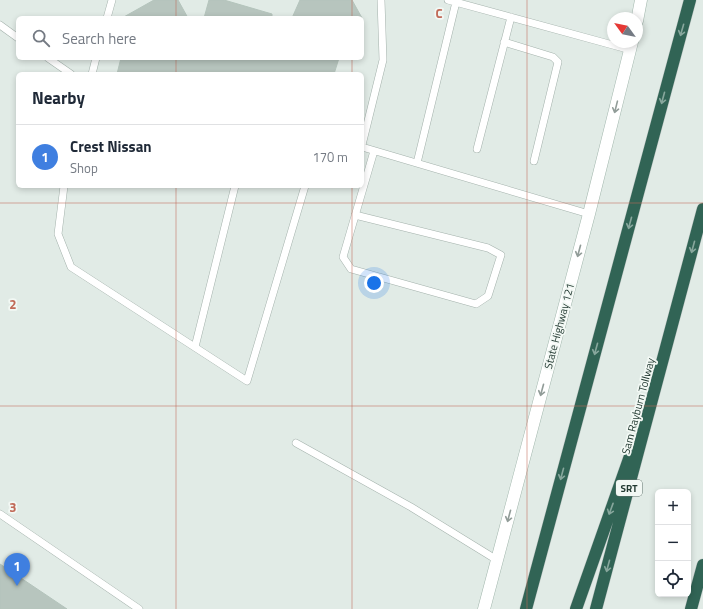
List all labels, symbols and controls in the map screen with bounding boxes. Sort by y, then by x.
text: C [435,3,443,23]
north arrow [607,12,643,48]
search box [16,16,364,60]
one-way arrow [678,23,685,36]
icon: search [30,27,52,49]
text: Search here [62,27,136,50]
text: Nearby [32,85,85,111]
one-way arrow [659,91,667,104]
one-way arrow [612,100,619,113]
text: Crest Nissan [70,135,152,158]
text: 1 [41,147,49,167]
text: 170 m [312,147,348,167]
text: Shop [70,158,98,178]
one-way arrow [626,216,633,229]
one-way arrow [689,240,696,253]
one-way arrow [575,244,582,257]
your location [364,273,384,293]
street label: State Highway 121 [540,281,578,371]
text: 2 [9,294,17,314]
one-way arrow [592,342,599,355]
street label: Sam Rayburn Tollway [617,355,659,456]
one-way arrow [538,384,545,397]
one-way arrow [558,468,565,481]
road number: SRT [616,480,642,496]
map controls [655,489,691,597]
button: + [655,489,691,525]
text: 3 [9,497,17,517]
one-way arrow [607,502,615,514]
one-way arrow [505,509,512,522]
button: − [655,525,691,561]
pin: 1 [4,553,30,586]
one-way arrow [603,559,611,572]
button: locate [655,561,691,597]

